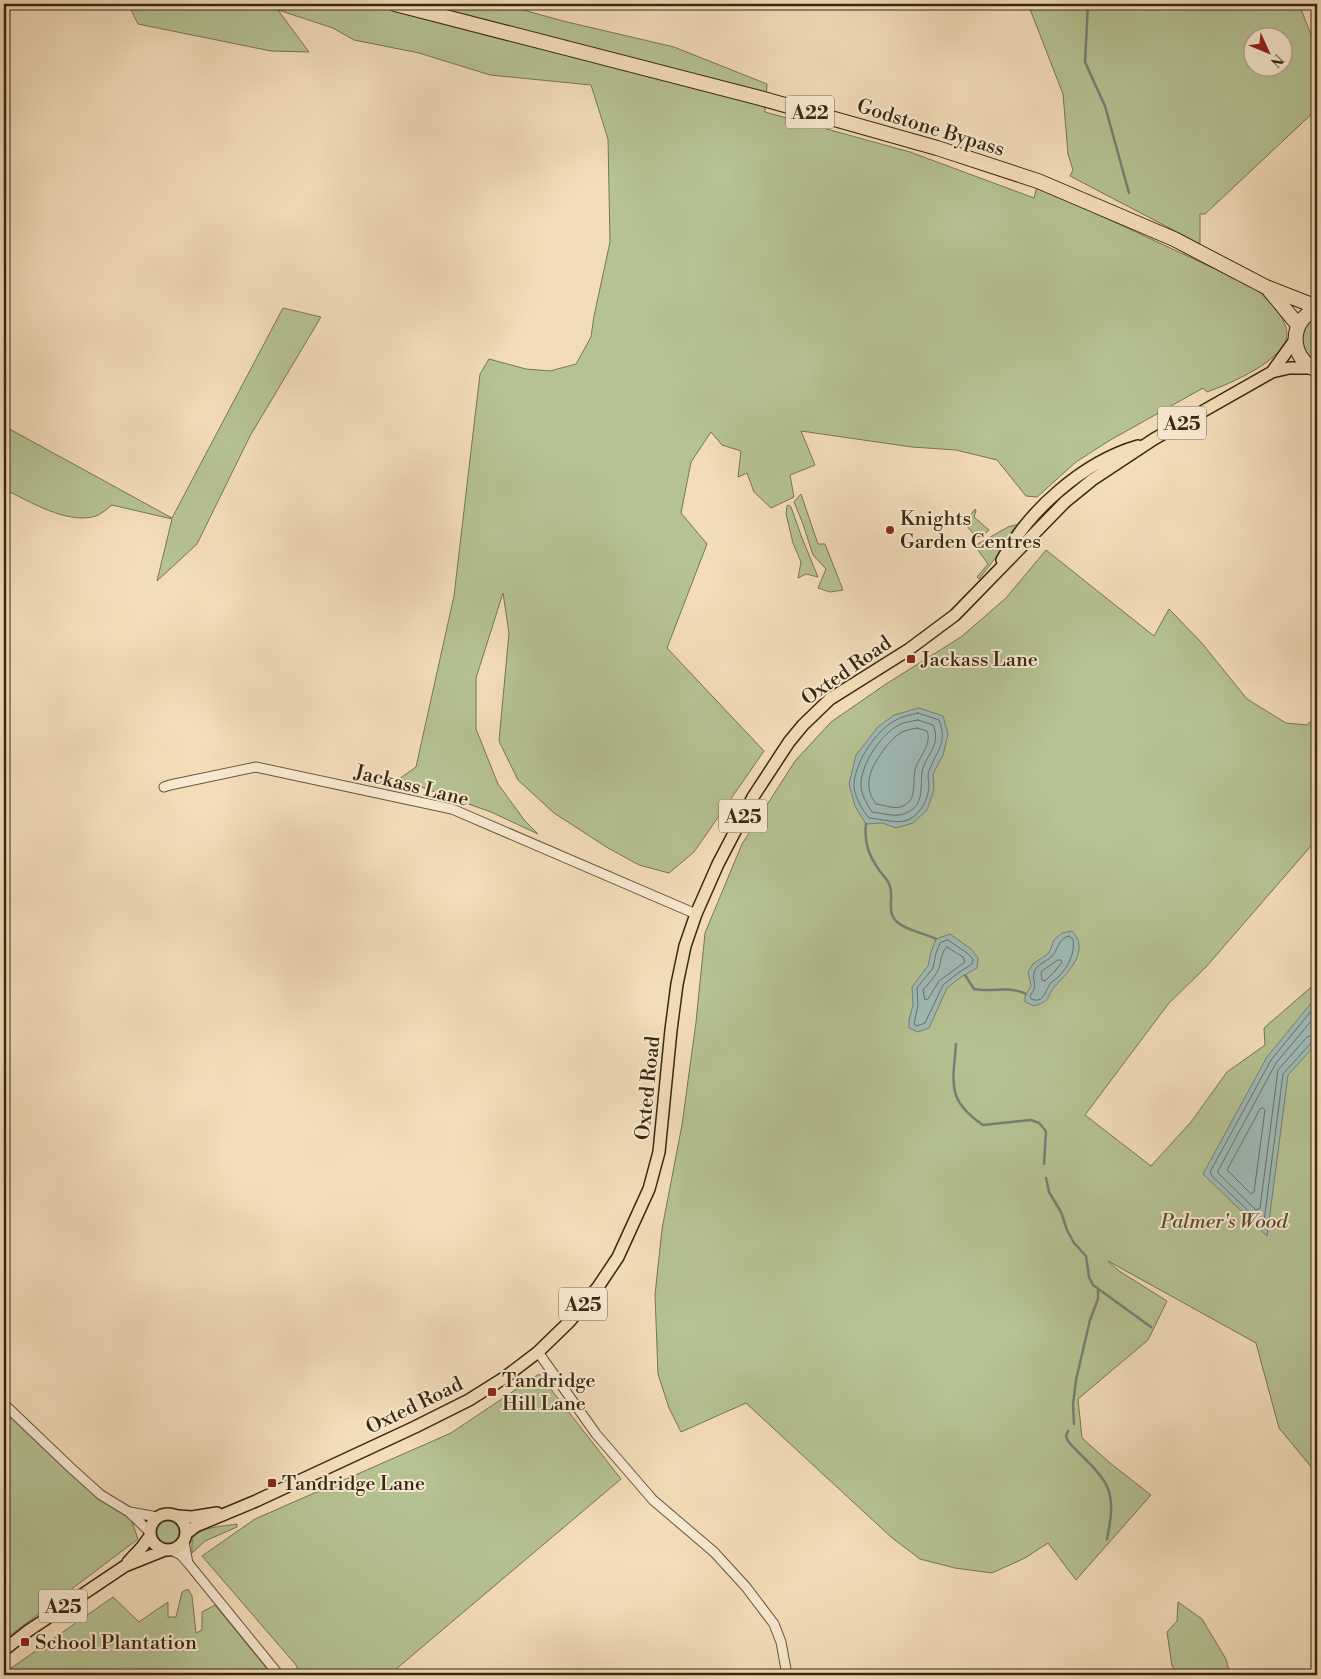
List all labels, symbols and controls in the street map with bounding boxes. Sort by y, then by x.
north arrow [1244,28,1294,78]
text: N [1266,50,1287,71]
street label: Godstone Bypass [854,94,1007,163]
road number: A22 [786,95,834,128]
road number: A25 [1158,406,1206,439]
place label: Knights Garden Centres [900,507,1041,555]
marker: Knights Garden Centres [884,524,896,536]
street label: Oxted Road [797,631,897,711]
place label: Jackass Lane [920,648,1038,673]
marker: Jackass Lane [905,653,917,665]
street label: Jackass Lane [351,760,471,813]
road number: A25 [719,799,767,832]
street label: Oxted Road [631,1034,666,1141]
park label: Palmer's Wood [1160,1210,1288,1235]
road number: A25 [559,1288,607,1320]
place label: Tandridge Hill Lane [502,1369,596,1417]
street label: Oxted Road [362,1372,468,1441]
marker: Tandridge Hill Lane [486,1386,498,1398]
place label: Tandridge Lane [282,1472,425,1497]
marker: Tandridge Lane [266,1477,278,1489]
road number: A25 [39,1590,87,1622]
place label: School Plantation [35,1631,197,1656]
marker: School Plantation [19,1636,31,1648]

